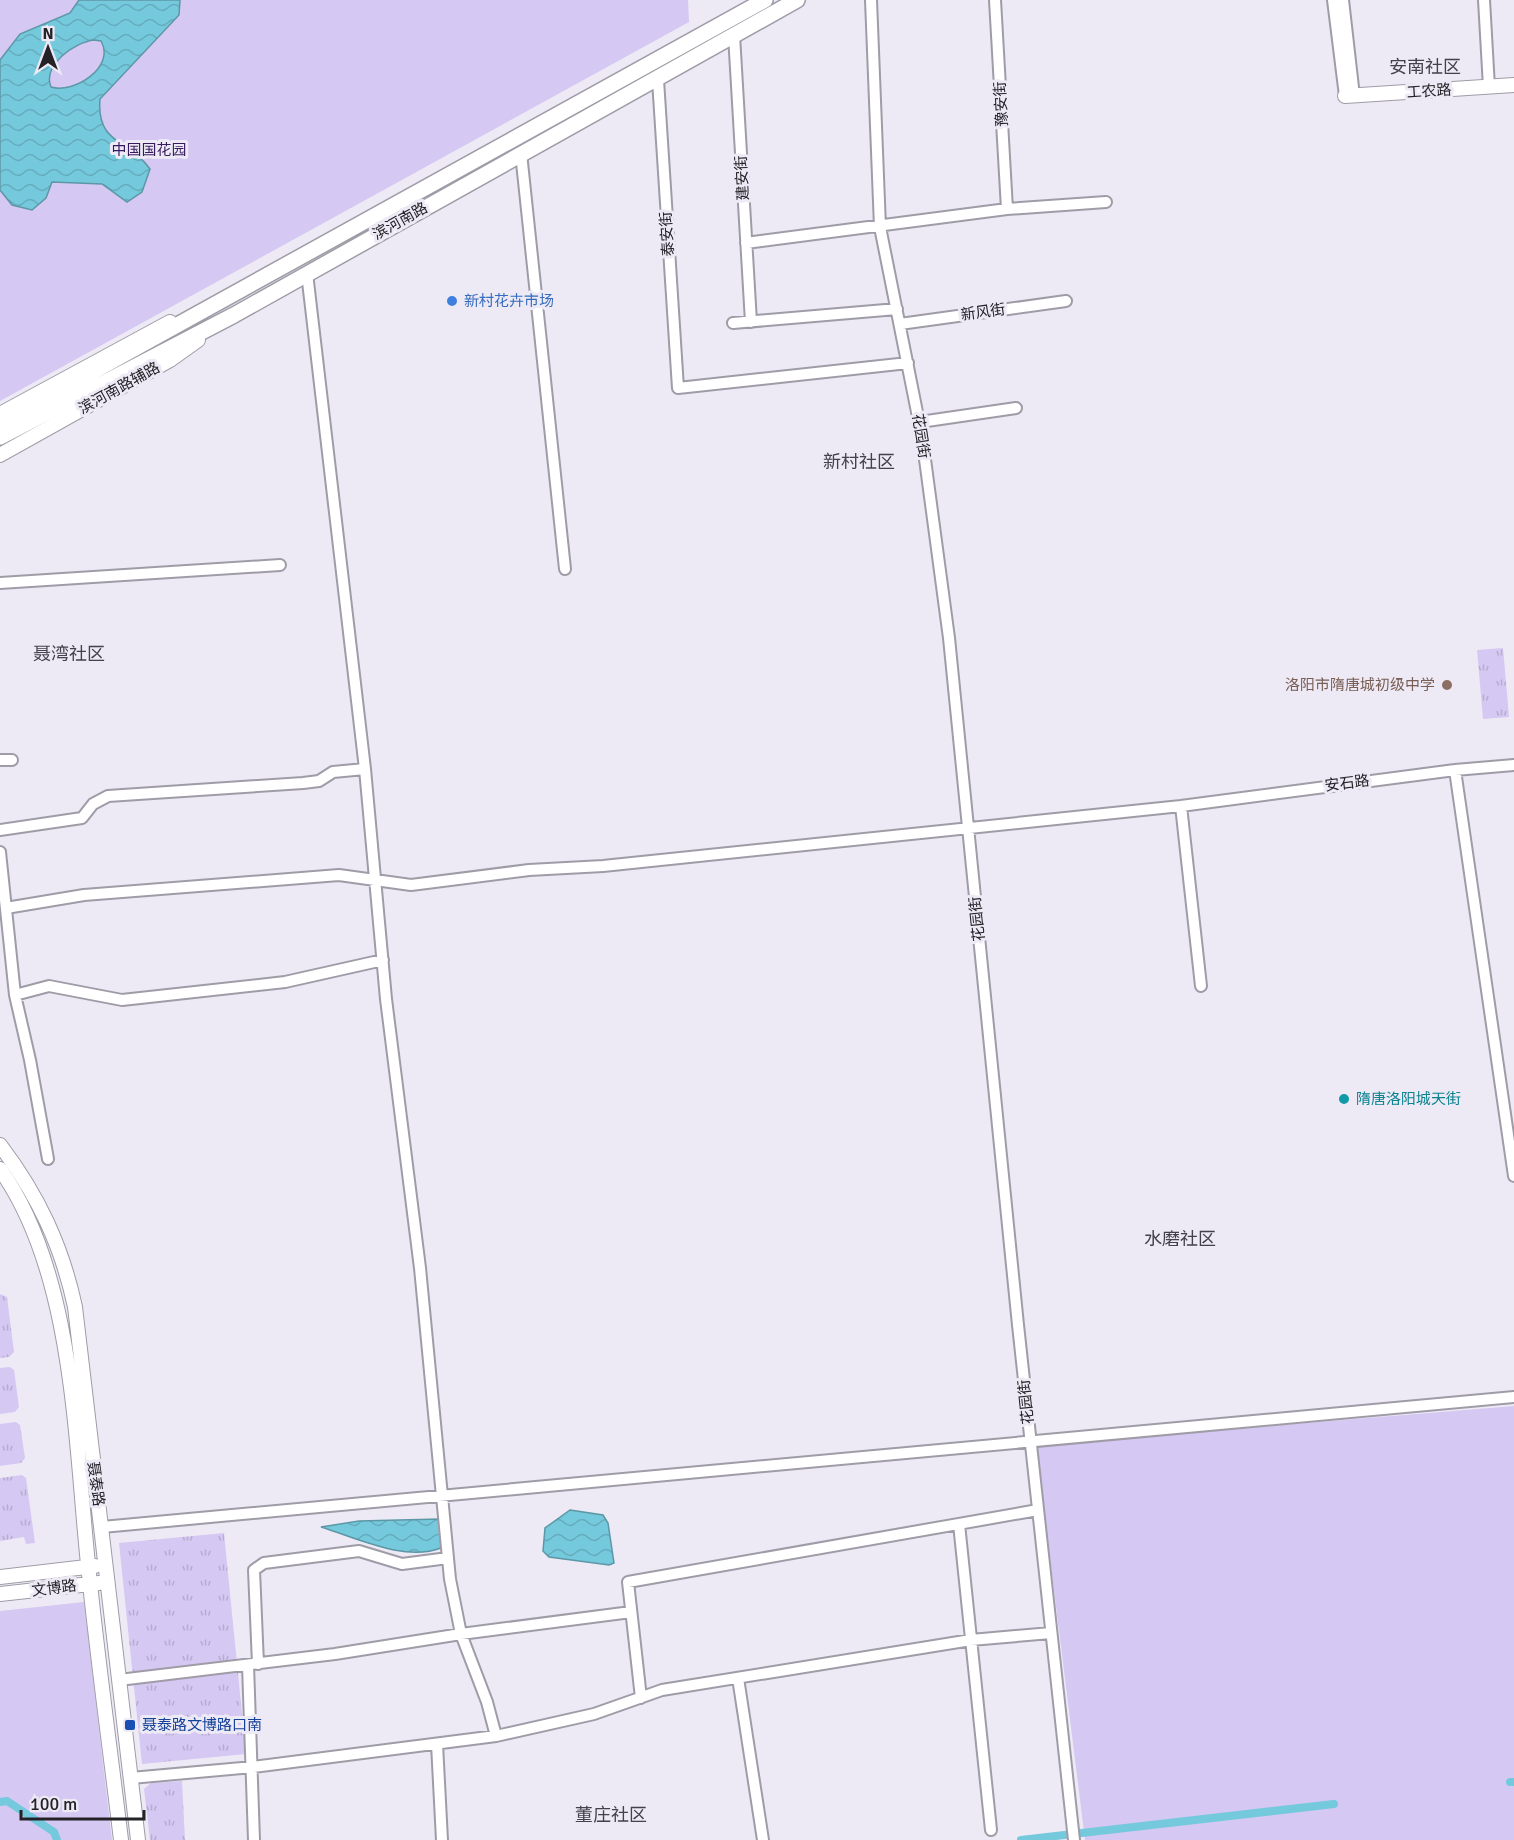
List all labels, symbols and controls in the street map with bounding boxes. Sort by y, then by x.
north arrow [18,18,78,78]
text: N [42,24,54,44]
district label: 安南社区 [1389,56,1461,78]
street label: 工农路 [1406,80,1452,102]
street label: 豫安街 [991,81,1011,127]
park label: 中国国花园 [111,141,187,159]
street label: 建安街 [732,155,752,201]
street label: 滨河南路 [369,199,431,243]
street label: 泰安街 [656,211,678,257]
place label: 新村花卉市场 [464,292,554,310]
marker: 新村花卉市场 [445,294,459,308]
street label: 新风街 [959,300,1007,324]
street label: 滨河南路辅路 [75,358,163,418]
street label: 花园街 [909,412,933,460]
district label: 新村社区 [823,451,895,473]
district label: 聂湾社区 [33,643,105,665]
place label: 洛阳市隋唐城初级中学 [1285,676,1435,694]
marker: 洛阳市隋唐城初级中学 [1440,678,1454,692]
street label: 安石路 [1324,771,1370,795]
street label: 花园街 [966,896,988,942]
place label: 隋唐洛阳城天街 [1356,1090,1461,1108]
marker: 隋唐洛阳城天街 [1337,1092,1351,1106]
district label: 水磨社区 [1144,1228,1216,1250]
street label: 花园街 [1015,1379,1037,1425]
street label: 聂泰路 [84,1460,108,1508]
street label: 文博路 [31,1576,77,1600]
place label: 聂泰路文博路口南 [142,1716,262,1734]
marker: 聂泰路文博路口南 [123,1718,137,1732]
scale bar [21,1783,144,1821]
text: 100 m [30,1793,77,1815]
district label: 董庄社区 [575,1804,647,1826]

